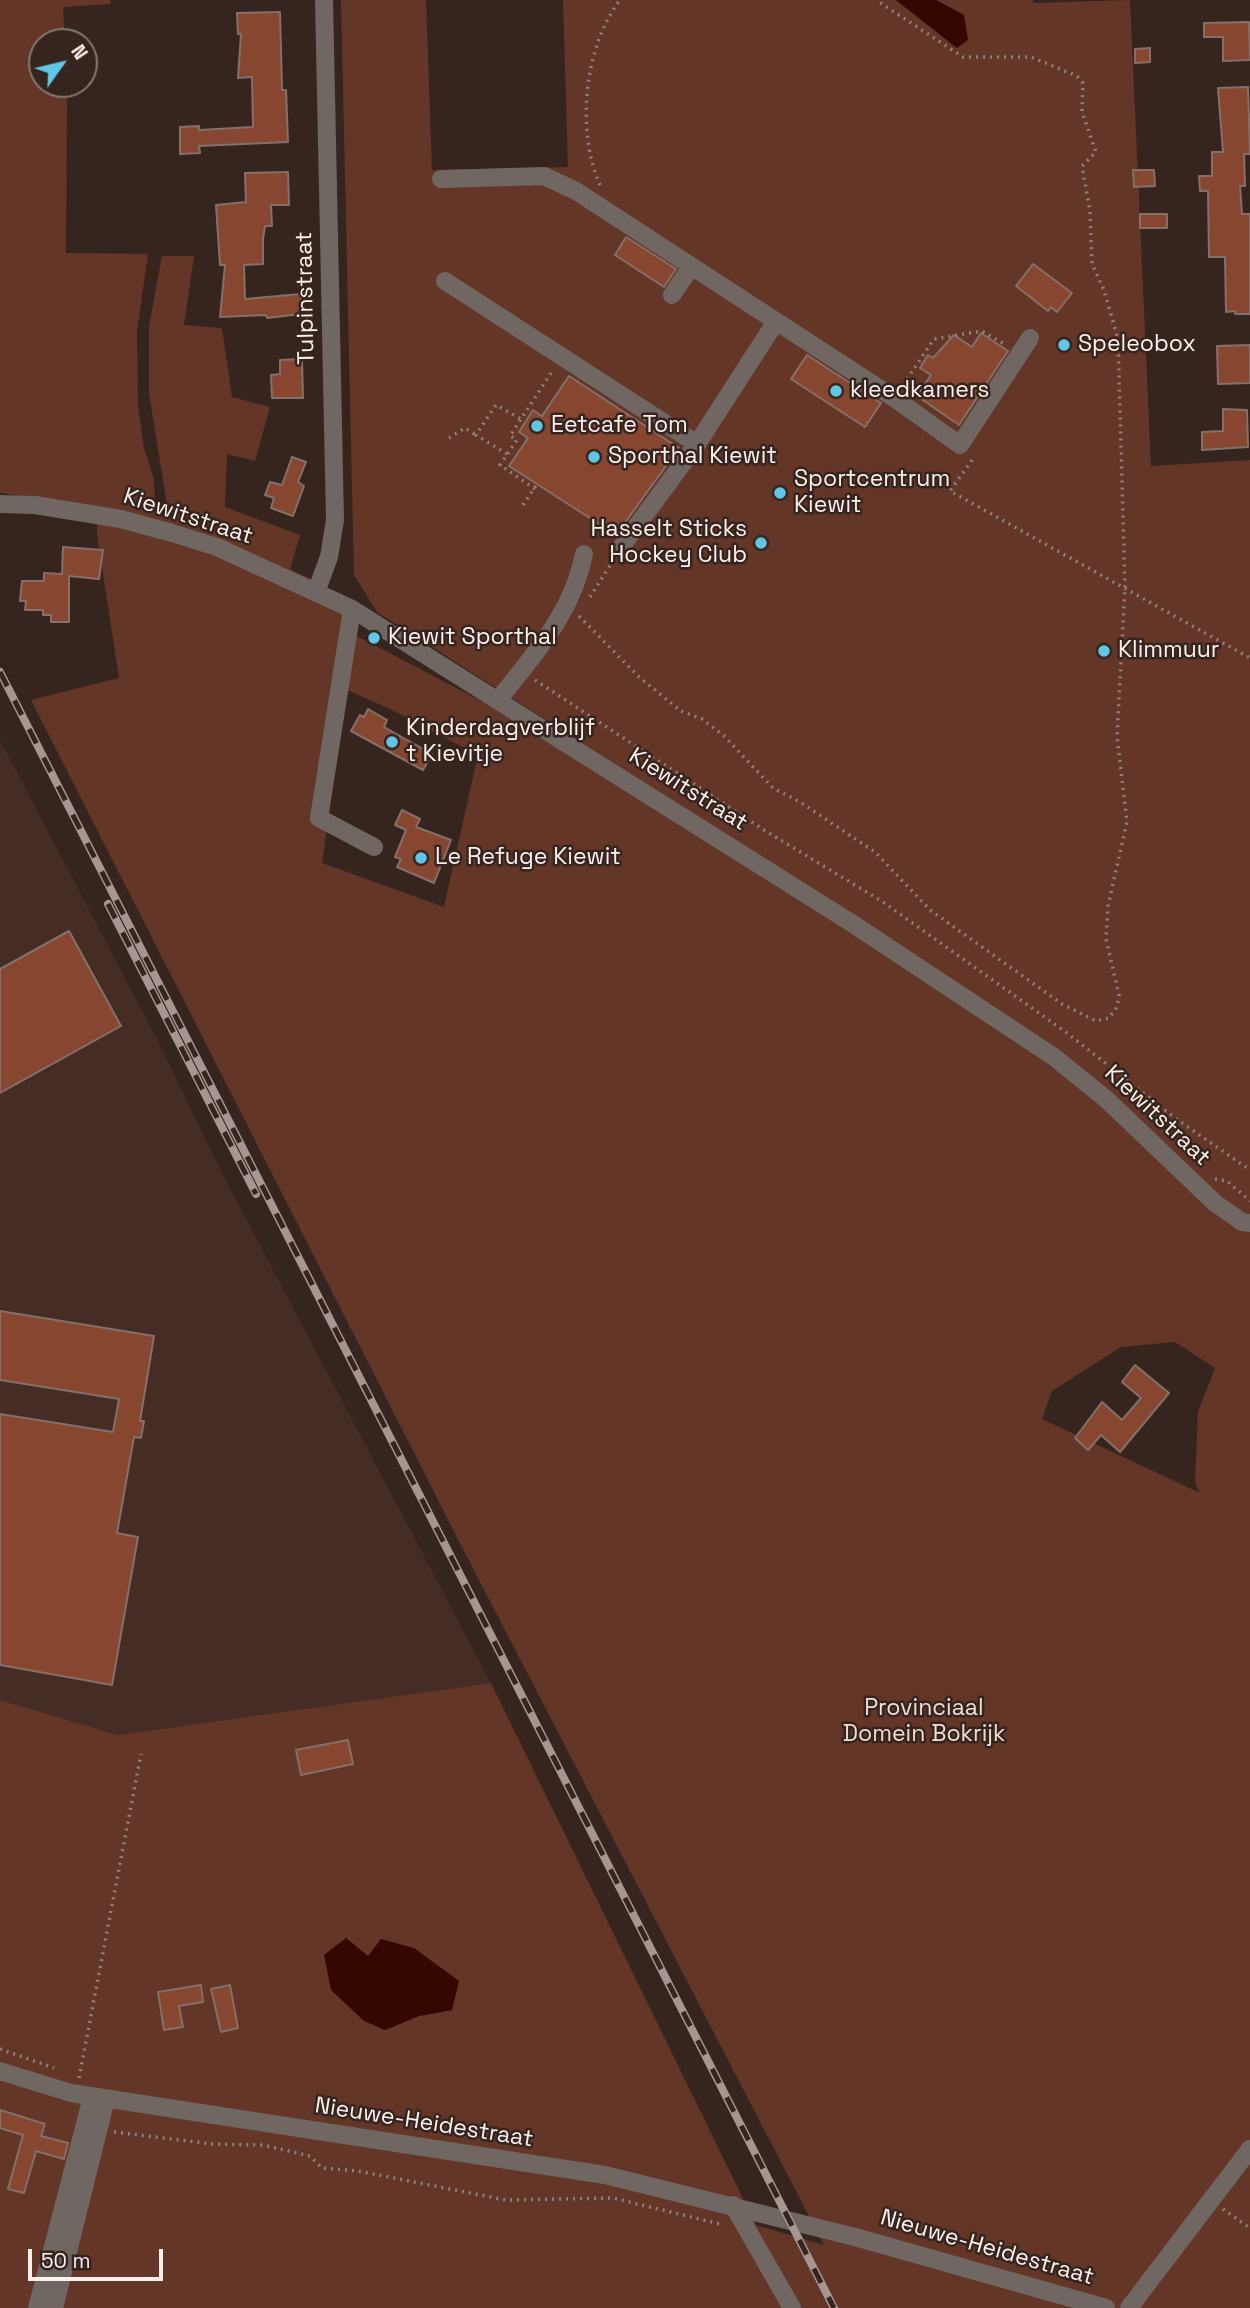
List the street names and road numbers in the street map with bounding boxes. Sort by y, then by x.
street label: Tulpinstraat [291,231,321,365]
street label: Kiewitstraat [120,483,256,551]
street label: Kiewitstraat [624,743,752,837]
street label: Kiewitstraat [1098,1060,1216,1172]
street label: Nieuwe-Heidestraat [313,2092,535,2154]
street label: Nieuwe-Heidestraat [877,2204,1097,2292]

